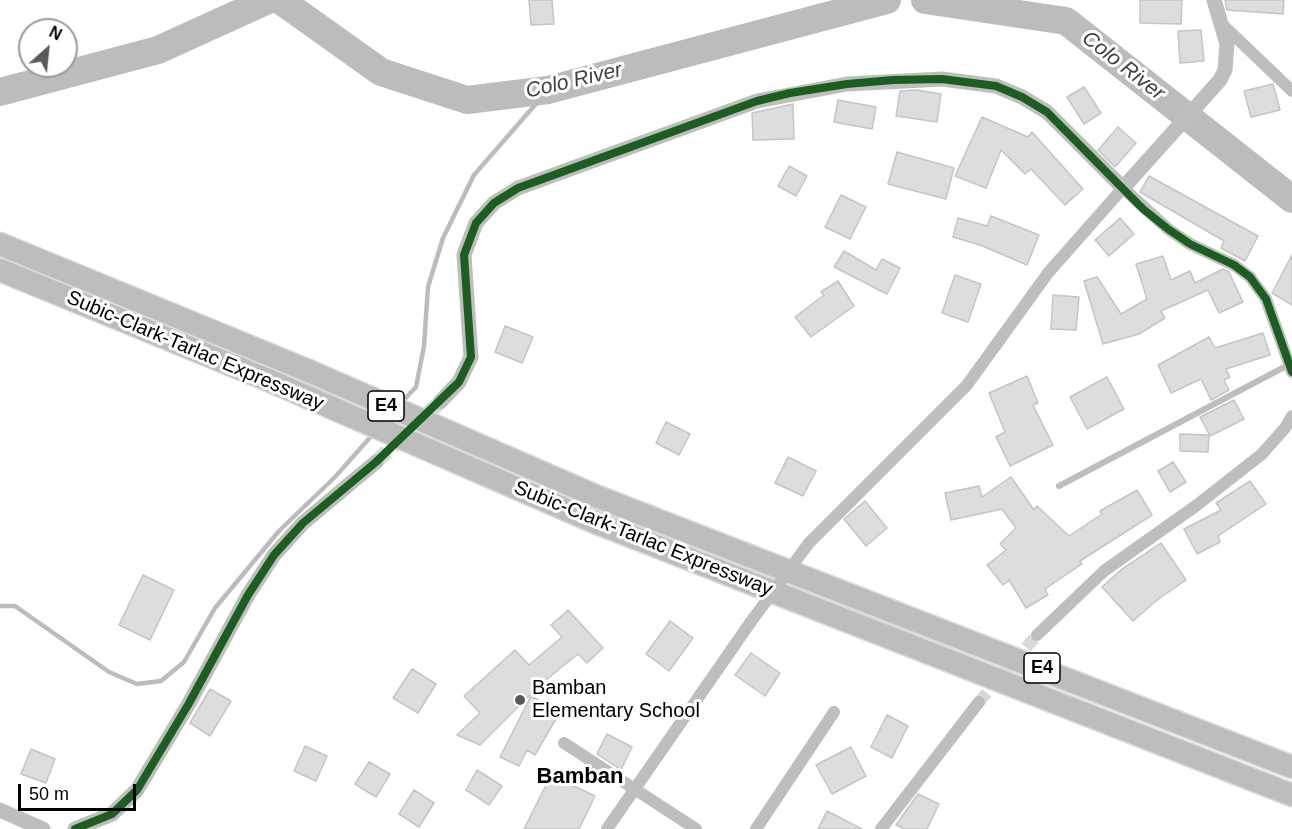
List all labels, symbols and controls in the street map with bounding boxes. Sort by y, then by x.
north arrow [18,18,78,78]
text: N [46,23,65,43]
water label: Colo River [1077,26,1169,106]
water label: Colo River [523,58,625,104]
street label: Subic-Clark-Tarlac Expressway [63,286,327,416]
road number: E4 [368,391,404,421]
street label: Subic-Clark-Tarlac Expressway [510,476,776,602]
road number: E4 [1024,653,1060,683]
place label: Bamban Elementary School [532,676,700,723]
marker: Bamban Elementary School [513,693,527,707]
district label: Bamban [537,764,623,790]
scale bar [21,772,140,810]
text: 50 m [29,784,69,804]

